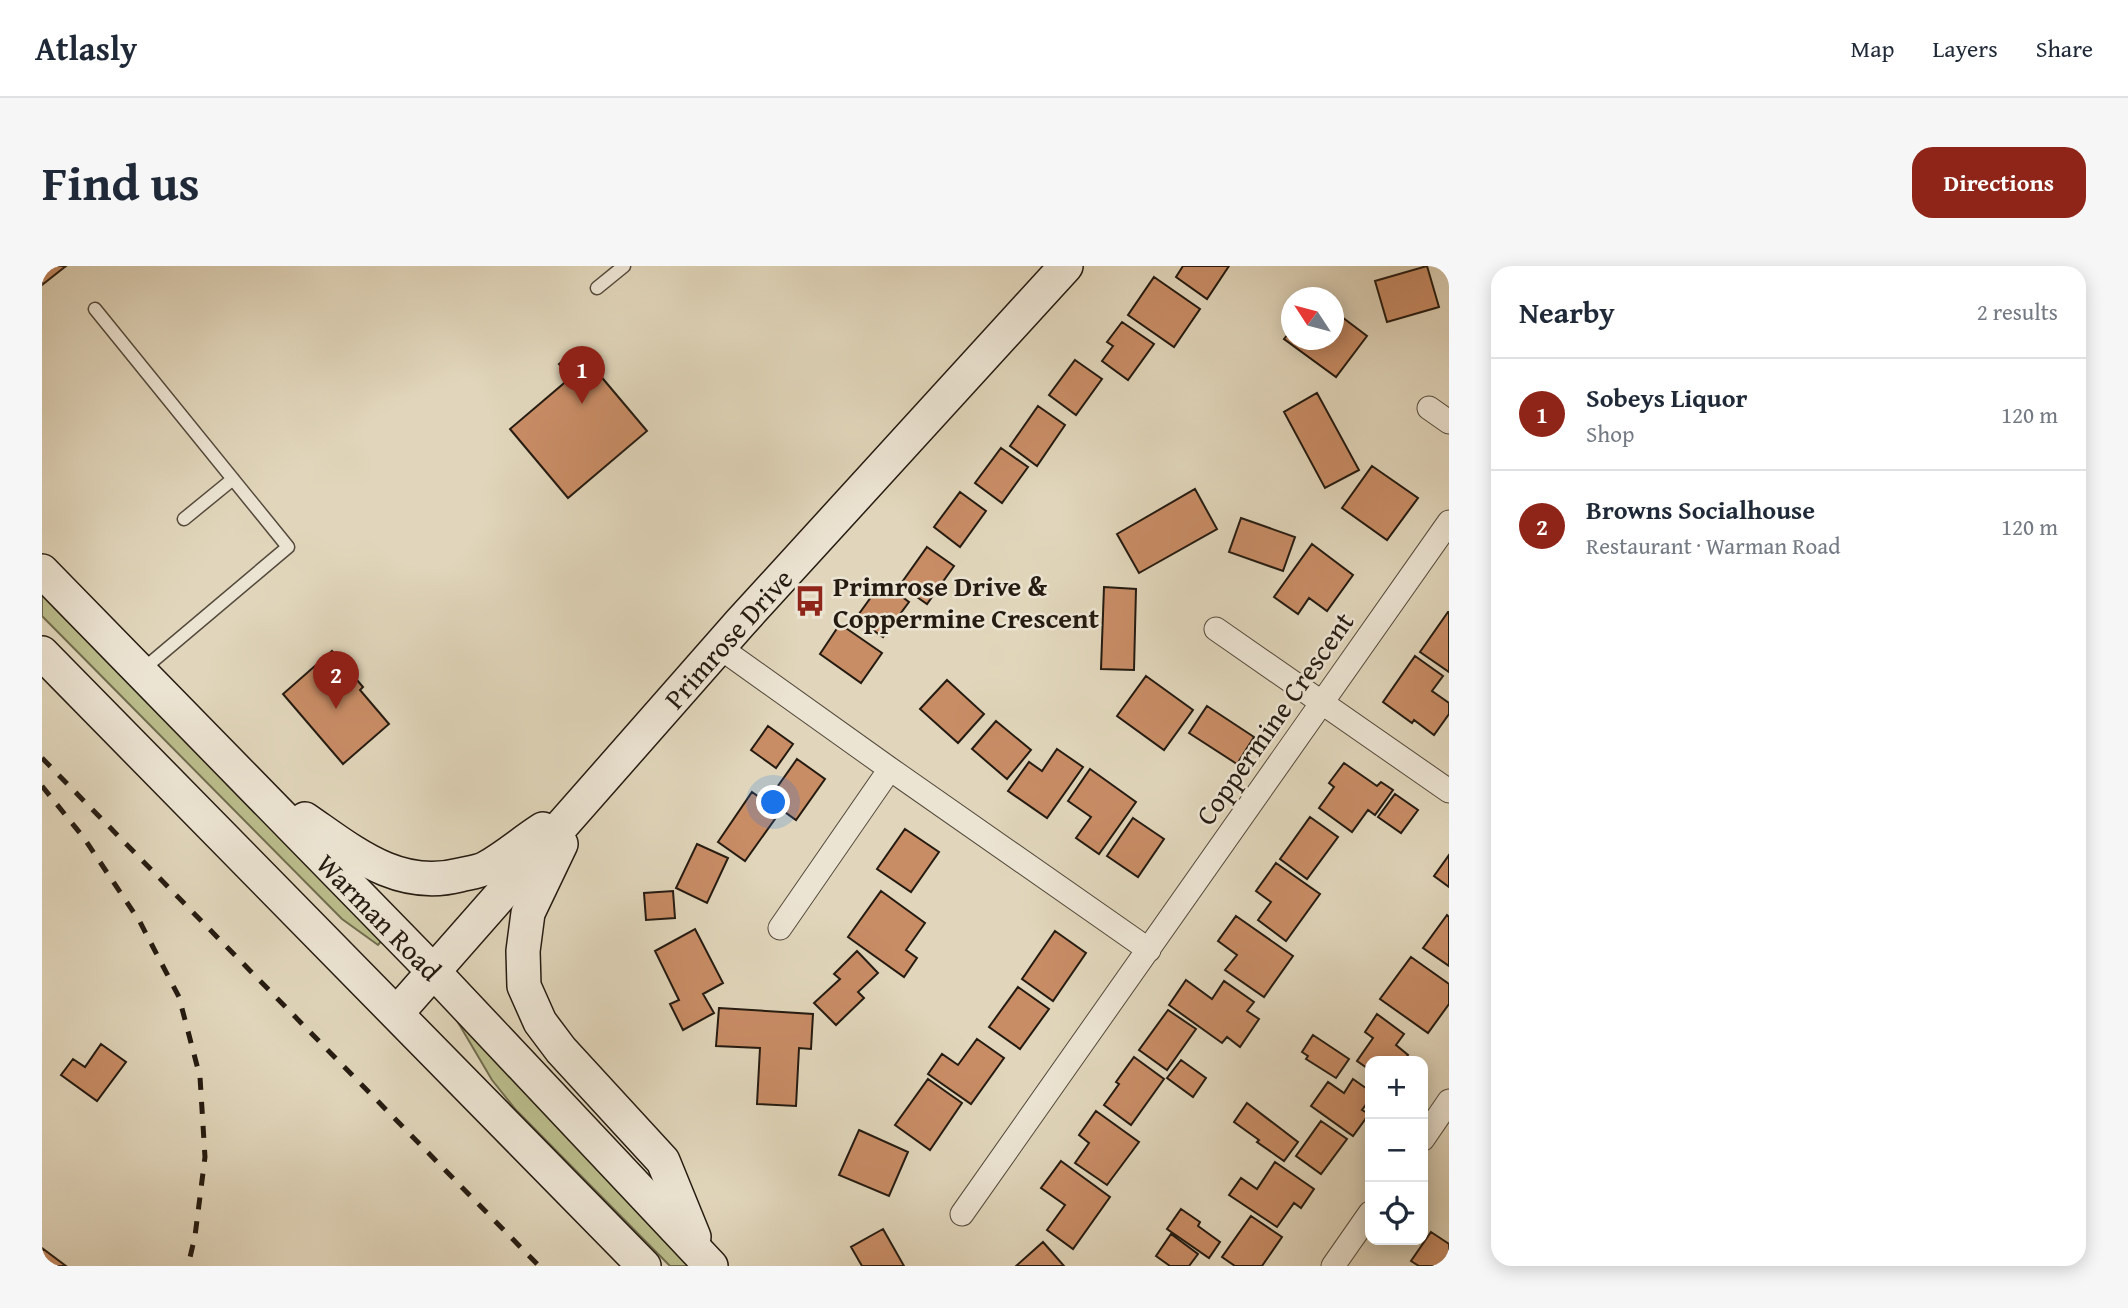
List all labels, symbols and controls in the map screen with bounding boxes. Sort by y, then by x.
text: Atlasly [35,24,137,72]
text: Map [1851,31,1894,66]
text: Layers [1932,31,1998,66]
text: Share [2036,31,2093,66]
text: Find us [42,146,200,218]
button: Directions [1912,147,2086,218]
north arrow [1281,287,1344,350]
text: Nearby [1519,290,1615,334]
text: 2 results [1977,295,2058,328]
pin: 1 [559,346,605,404]
text: Sobeys Liquor [1586,378,1748,417]
text: 1 [1536,398,1548,431]
text: 120 m [2001,398,2058,431]
text: Shop [1586,417,1634,450]
text: Browns Socialhouse [1586,490,1815,529]
text: 2 [1536,510,1548,543]
text: 120 m [2001,510,2058,543]
text: Restaurant · Warman Road [1586,529,1840,562]
street label: Primrose Drive [654,558,801,717]
place label: Primrose Drive & Coppermine Crescent [833,565,1100,638]
bus stop icon: Primrose Drive & Coppermine Crescent [793,584,827,618]
street label: Coppermine Crescent [1185,603,1363,833]
pin: 2 [313,651,359,709]
your location [756,785,790,819]
street label: Warman Road [308,843,452,989]
map controls [1365,1056,1428,1245]
button: + [1365,1056,1428,1119]
button: − [1365,1119,1428,1182]
button: locate [1365,1182,1428,1245]

